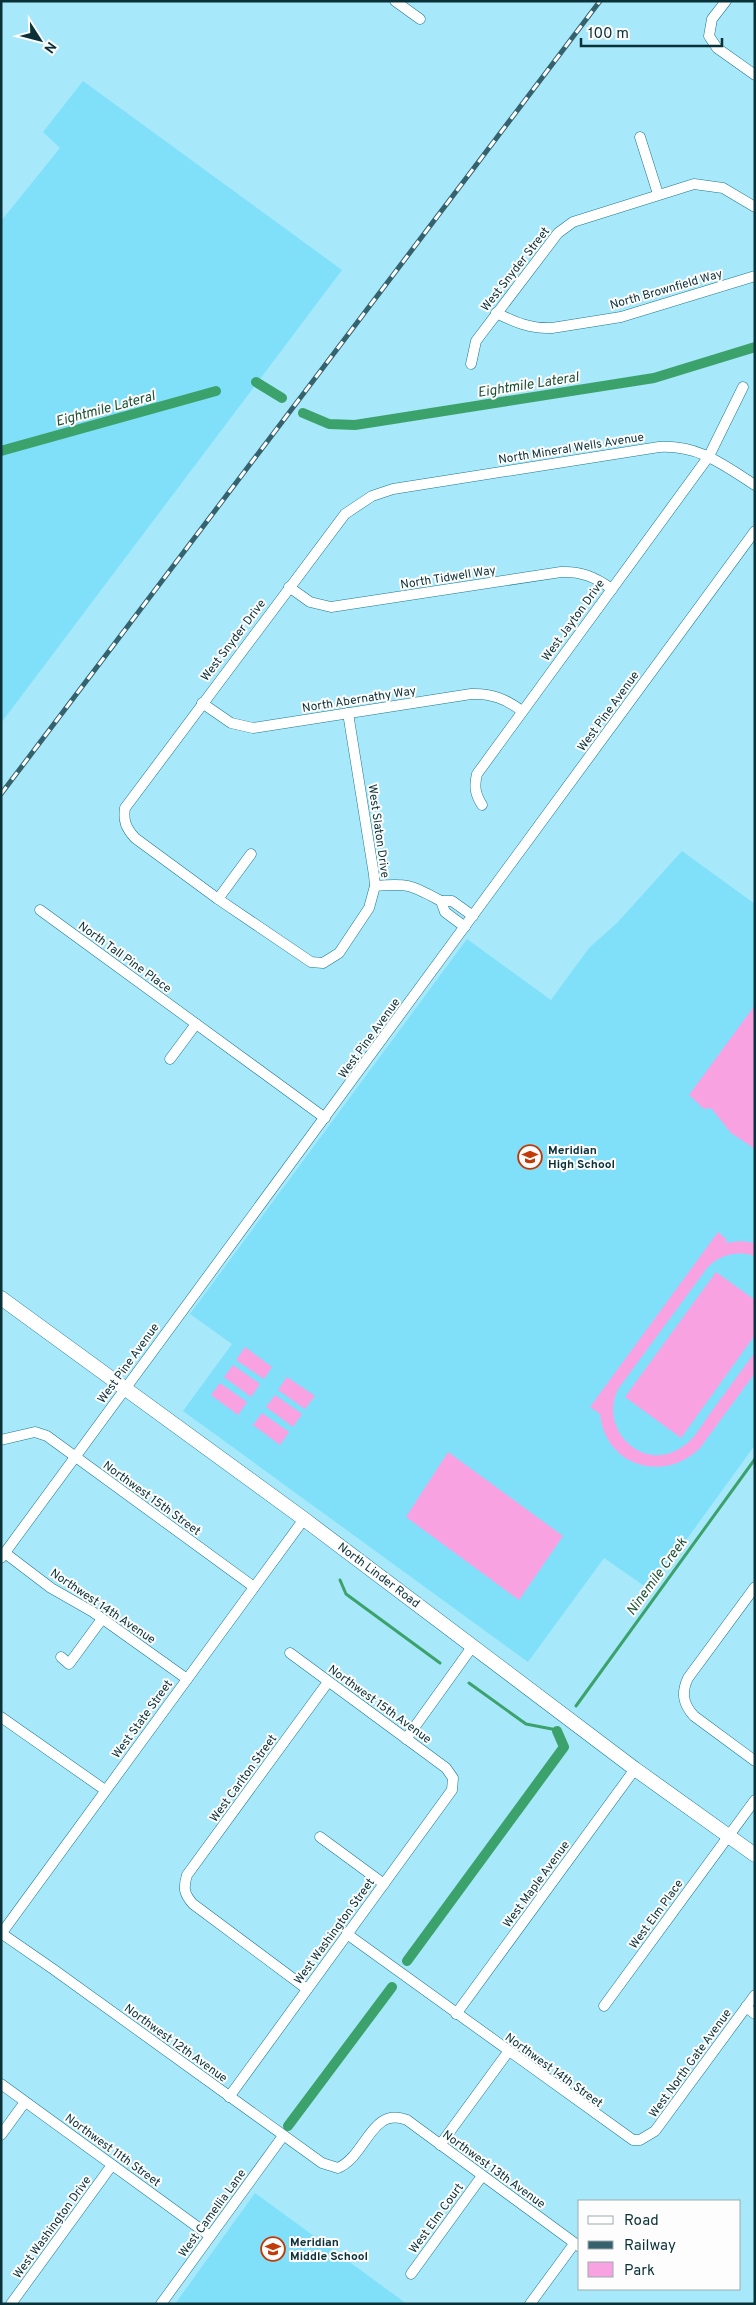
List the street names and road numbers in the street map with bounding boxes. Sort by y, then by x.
street label: West Snyder Street [478,224,554,315]
street label: North Brownfield Way [608,266,724,314]
street label: North Mineral Wells Avenue [497,430,645,468]
street label: North Tidwell Way [399,563,497,593]
street label: West Jayton Drive [539,576,609,665]
street label: West Snyder Drive [198,596,270,685]
street label: West Pine Avenue [574,668,643,755]
street label: North Abernathy Way [301,683,417,717]
street label: West Slaton Drive [364,783,393,879]
street label: North Tall Pine Place [75,919,174,997]
street label: West Pine Avenue [335,995,404,1082]
street label: West Pine Avenue [94,1320,163,1407]
street label: Northwest 15th Street [99,1458,204,1540]
street label: North Linder Road [334,1540,423,1612]
street label: Northwest 14th Avenue [47,1566,158,1648]
street label: Northwest 15th Avenue [325,1662,434,1748]
street label: West State Street [109,1677,177,1762]
street label: West Carlton Street [207,1732,281,1826]
street label: West Maple Avenue [500,1838,574,1931]
street label: West Washington Street [291,1875,379,1988]
street label: West Elm Place [626,1877,687,1953]
street label: Northwest 12th Avenue [121,2001,230,2087]
street label: West North Gate Avenue [646,2006,736,2121]
street label: Northwest 14th Street [501,2030,606,2112]
street label: Northwest 11th Street [61,2111,163,2191]
street label: Northwest 13th Avenue [439,2127,548,2213]
street label: West Camellia Lane [175,2166,250,2261]
street label: West Washington Drive [10,2173,95,2282]
street label: West Elm Court [406,2180,468,2257]

